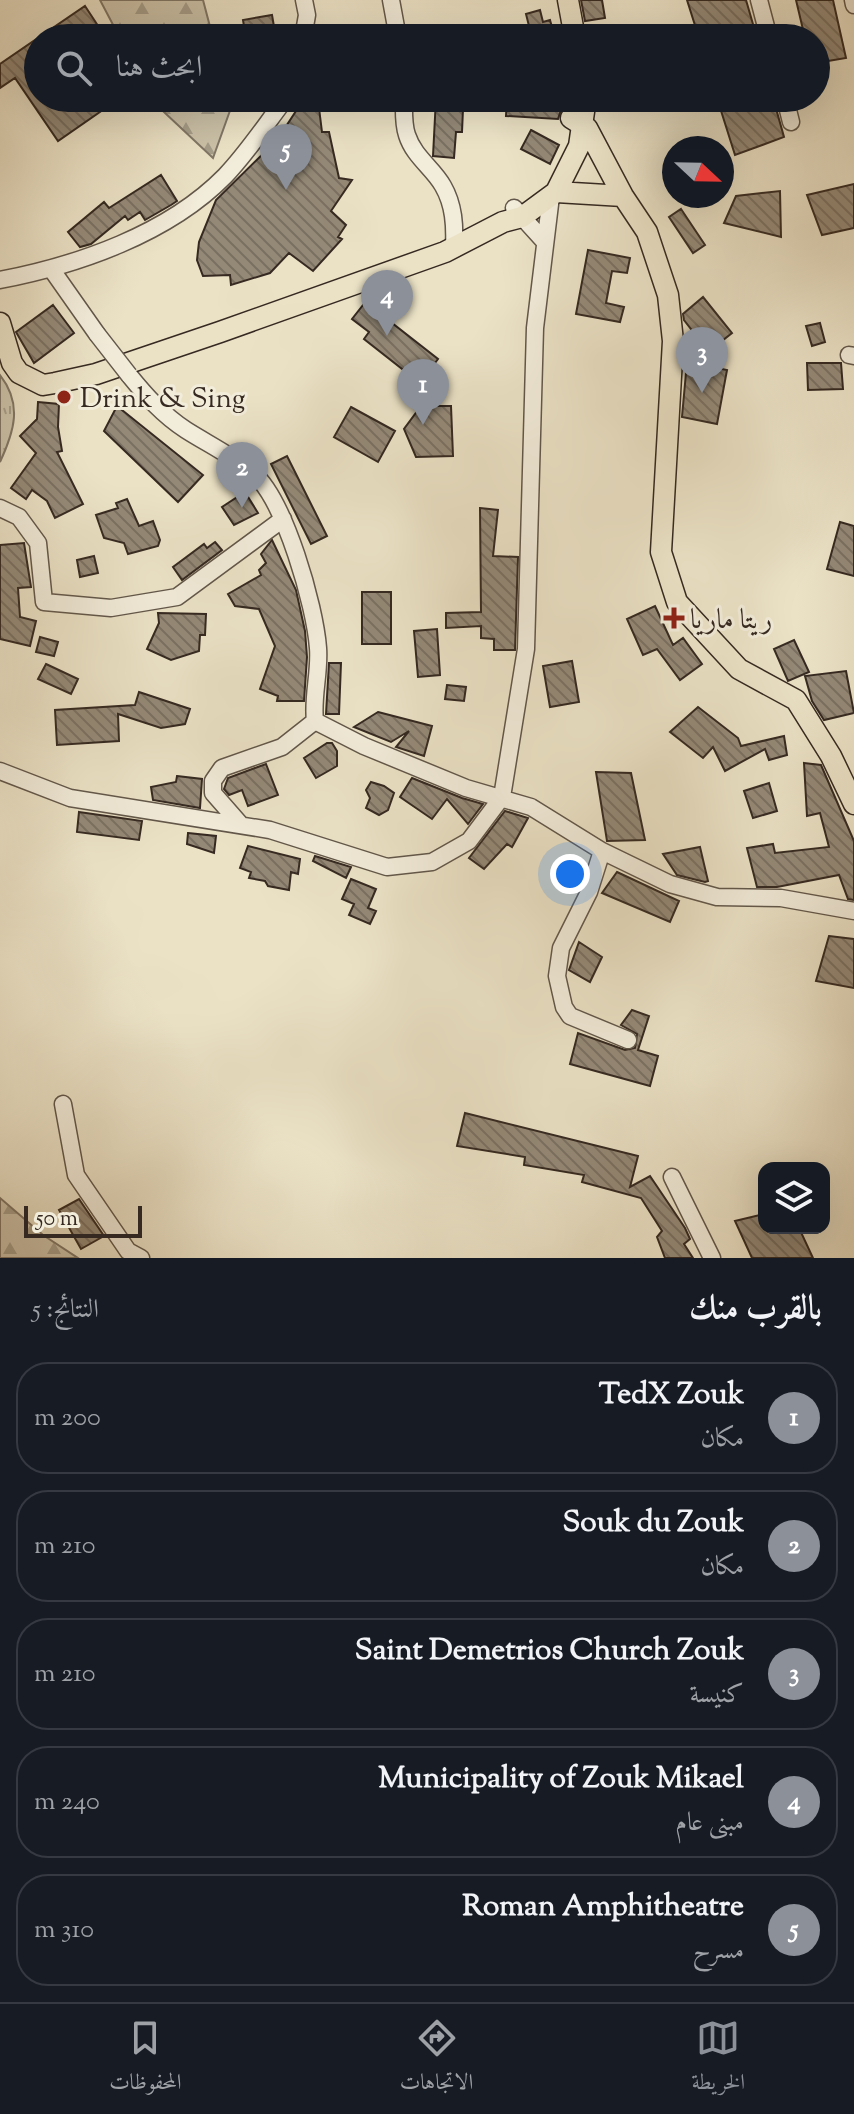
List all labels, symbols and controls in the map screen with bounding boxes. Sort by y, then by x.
search box [24,24,830,112]
icon: search [52,46,96,90]
text: ابحث هنا [116,47,202,90]
pin: 5 [260,124,312,190]
north arrow [662,136,734,208]
pin: 4 [361,270,413,336]
pin: 3 [676,327,728,393]
pin: 1 [397,359,449,425]
place label: Drink & Sing [80,380,245,420]
marker: Drink & Sing [55,388,73,406]
pin: 2 [216,442,268,508]
place label: ريتا ماريا [690,601,772,641]
marker: ريتا ماريا [665,609,683,627]
your location [550,854,590,894]
map controls [758,1162,830,1234]
button: layers [758,1162,830,1234]
scale bar [24,1202,142,1238]
text: 50 m [36,1204,78,1236]
text: بالقرب منك [689,1285,822,1334]
text: النتائج: 5 [32,1292,99,1329]
text: TedX Zouk [599,1374,744,1417]
text: 200 m [34,1400,101,1437]
text: 1 [790,1400,798,1437]
text: مكان [700,1421,744,1458]
text: Souk du Zouk [562,1502,744,1545]
text: 210 m [34,1528,96,1565]
text: 2 [788,1528,800,1565]
text: مكان [700,1549,744,1586]
text: Saint Demetrios Church Zouk [355,1630,744,1673]
text: 210 m [34,1656,96,1693]
text: 3 [789,1656,799,1693]
text: كنيسة [690,1677,744,1714]
text: Municipality of Zouk Mikael [378,1758,744,1801]
text: 240 m [34,1784,100,1821]
text: 4 [787,1784,801,1821]
text: مبنى عام [675,1805,744,1842]
text: Roman Amphitheatre [462,1886,744,1929]
text: 310 m [34,1912,94,1949]
text: 5 [790,1912,798,1949]
text: مسرح [692,1933,744,1970]
tab: المحفوظات [109,2016,182,2103]
tab: الاتجاهات [400,2016,473,2103]
tab: الخريطة [691,2016,745,2103]

